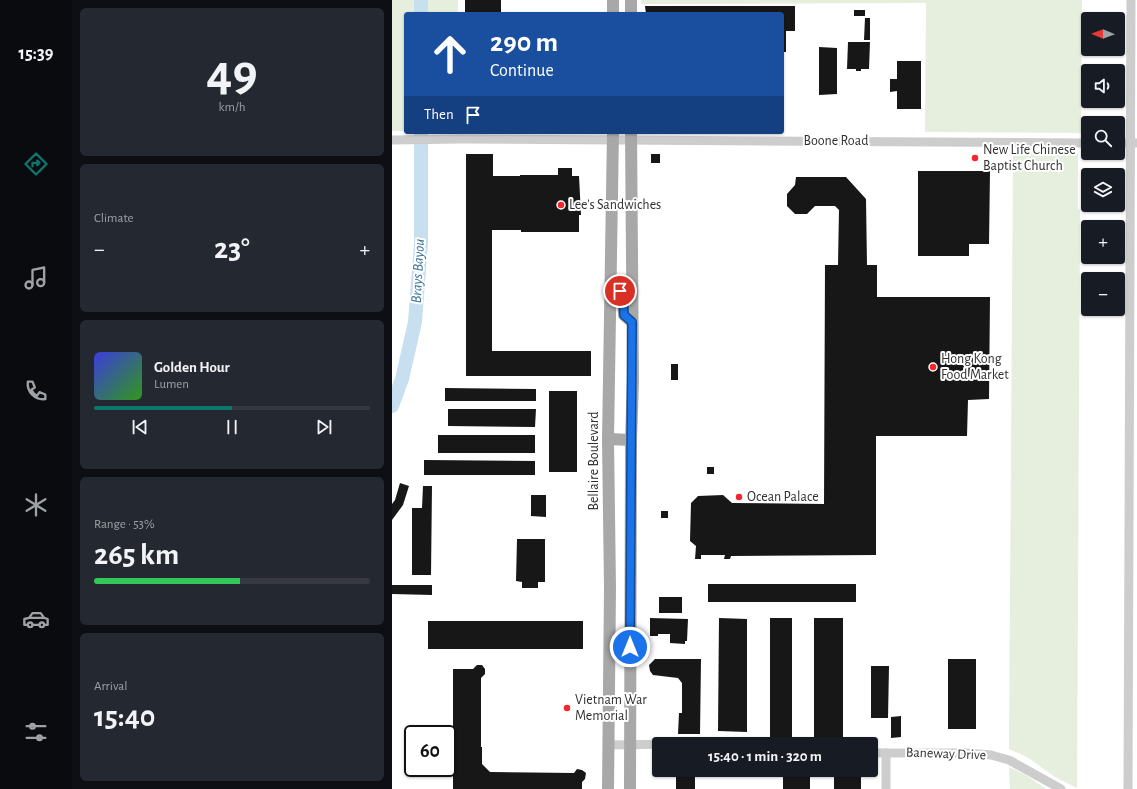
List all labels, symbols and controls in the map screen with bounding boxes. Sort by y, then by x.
north arrow [1081,12,1125,56]
map controls [1081,12,1125,316]
icon: ahead [424,28,476,80]
text: 290 m [490,29,558,57]
text: 15:39 [19,45,53,63]
text: 49 [206,48,258,100]
text: Continue [490,62,554,80]
button: sound [1081,64,1125,108]
text: km/h [219,101,245,114]
icon: arrive [462,104,484,126]
text: Then [424,107,454,122]
button: search [1081,116,1125,160]
street label: Boone Road [804,134,868,148]
place label: New Life Chinese Baptist Church [983,143,1076,173]
icon: directions [22,150,50,178]
marker: New Life Chinese Baptist Church [970,153,980,163]
button: layers [1081,168,1125,212]
place label: Lee's Sandwiches [569,198,661,212]
marker: Lee's Sandwiches [556,200,566,210]
text: Climate [94,212,133,225]
button: + [1081,220,1125,264]
text: 23° [214,234,250,264]
text: − [94,238,105,260]
text: + [359,238,370,260]
water label: Brays Bayou [409,238,427,304]
icon: music [22,264,50,292]
button: − [1081,272,1125,316]
pin [603,274,637,308]
icon: arrive [609,280,631,302]
place label: Hong Kong Food Market [941,352,1009,382]
text: Golden Hour [154,360,230,375]
marker: Hong Kong Food Market [928,362,938,372]
icon: phone [22,377,50,405]
text: Lumen [154,378,189,391]
street label: Bellaire Boulevard [587,412,601,510]
icon: previous [129,416,151,438]
icon: pause [221,416,243,438]
icon: next [313,416,335,438]
place label: Ocean Palace [747,490,819,504]
icon: climate [22,491,50,519]
marker: Ocean Palace [734,492,744,502]
text: Range · 53% [94,518,155,531]
text: 265 km [94,540,179,570]
icon: car [22,605,50,633]
position arrow [609,626,651,668]
text: Arrival [94,680,127,693]
place label: Vietnam War Memorial [575,693,647,723]
text: 15:40 [94,702,155,732]
marker: Vietnam War Memorial [562,703,572,713]
icon: filters [22,718,50,746]
speed limit sign: 60 [404,725,456,777]
street label: Baneway Drive [906,746,986,762]
text: 15:40 · 1 min · 320 m [708,749,822,764]

